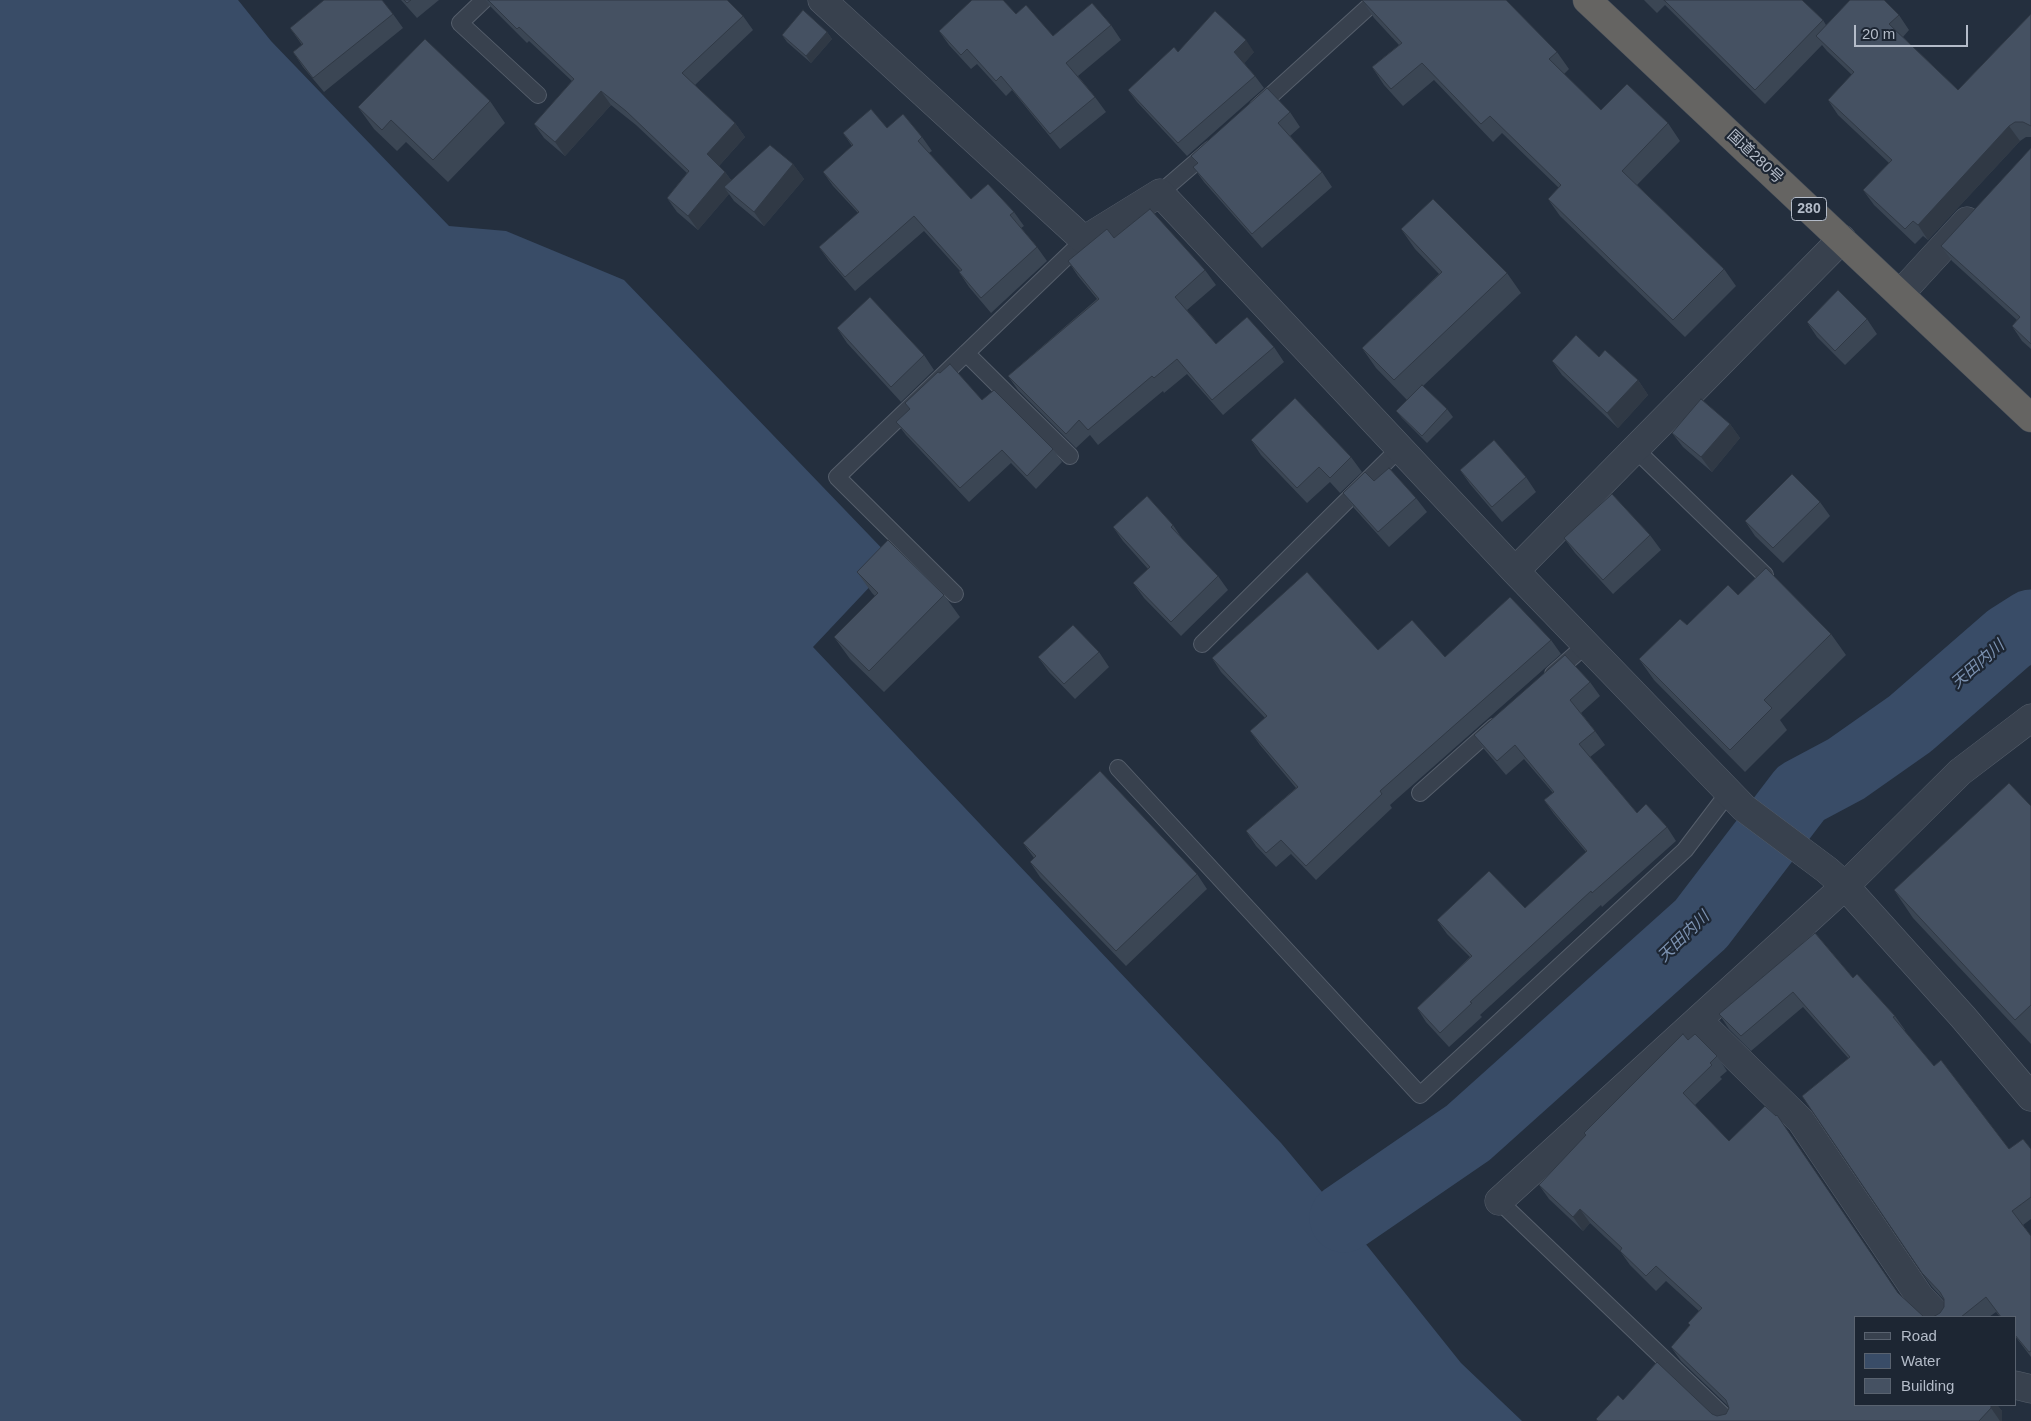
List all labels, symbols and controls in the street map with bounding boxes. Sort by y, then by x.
scale bar [1856,15,1970,47]
text: 20 m [1862,25,1895,42]
street label: 国道280号 [1723,127,1787,187]
road number: 280 [1792,198,1826,220]
water label: 天田内川 [1948,637,2008,693]
water label: 天田内川 [1654,908,1714,966]
legend [1854,1316,2016,1406]
text: Road [1901,1327,1937,1344]
text: Water [1901,1352,1940,1369]
text: Building [1901,1377,1954,1394]

